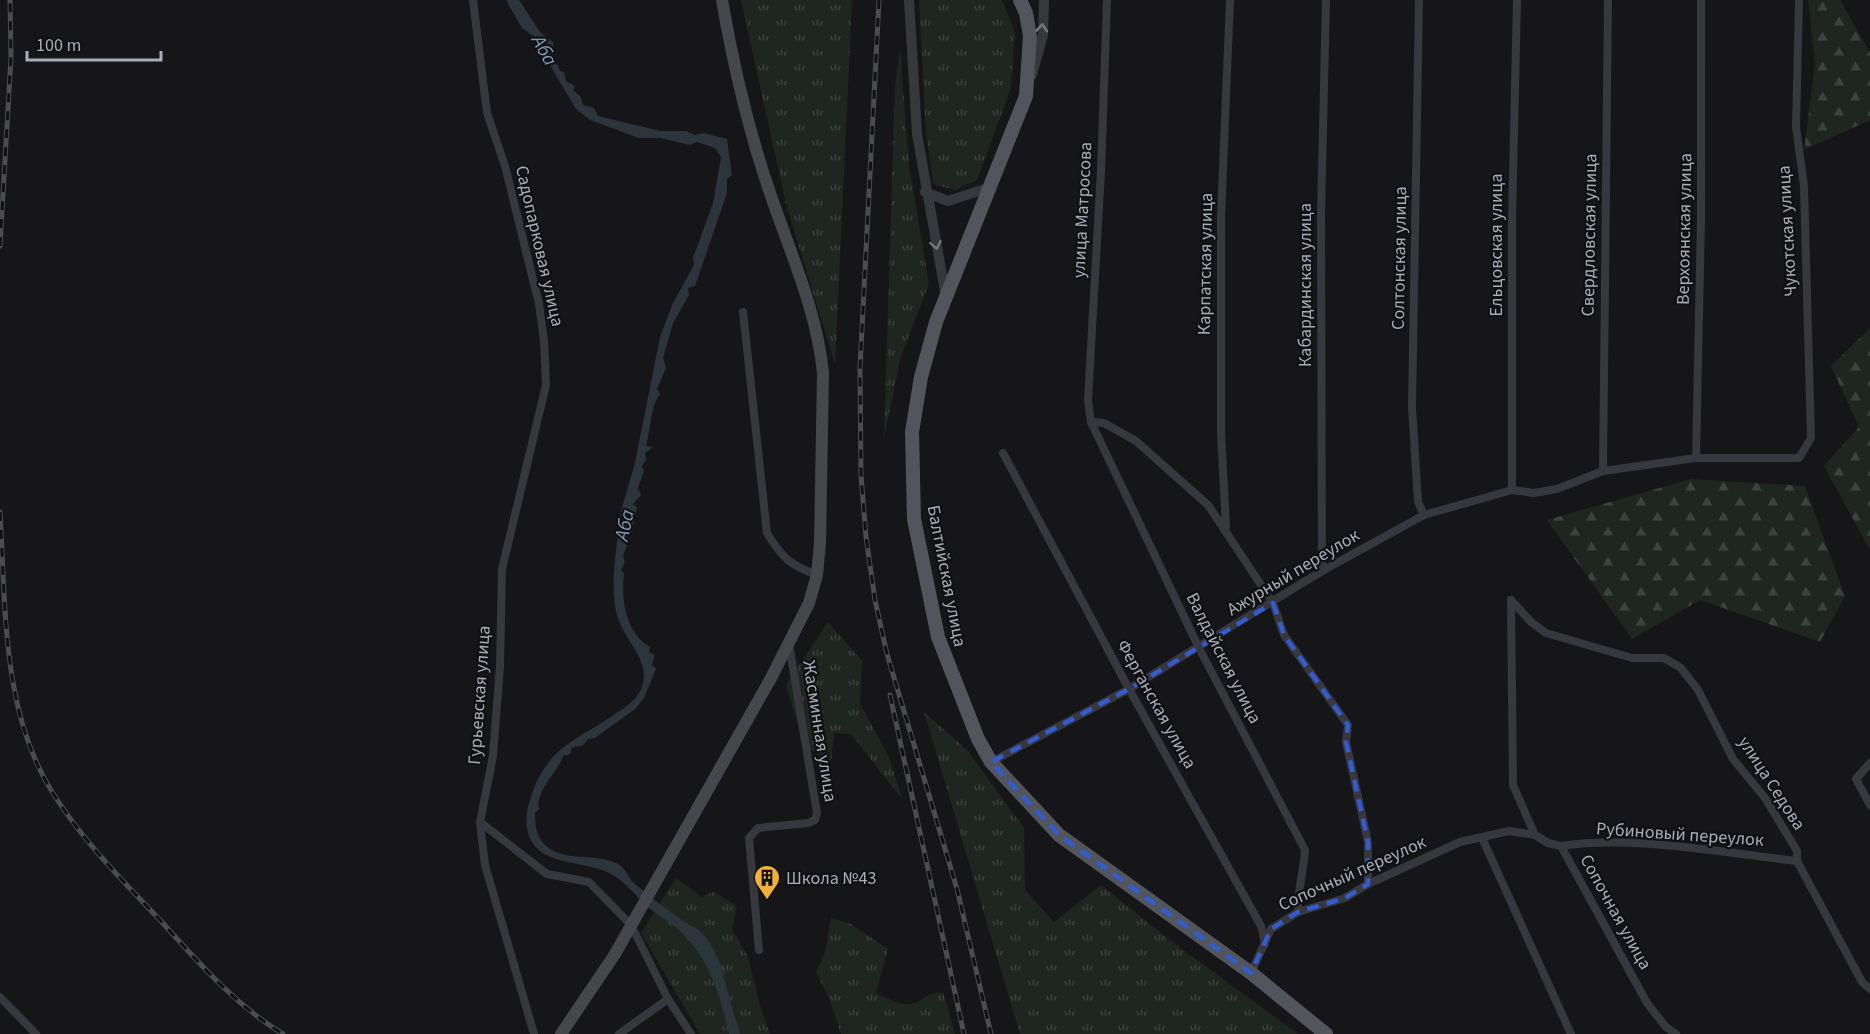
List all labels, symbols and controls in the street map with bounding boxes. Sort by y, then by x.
one-way arrow [1036,23,1049,32]
scale bar [27,24,160,62]
water label: Аба [523,28,564,71]
text: 100 m [36,33,81,58]
street label: улица Матросова [1066,141,1099,279]
street label: Свердловская улица [1576,153,1603,317]
street label: Верхоянская улица [1671,153,1698,305]
street label: Садопарковая улица [509,163,570,329]
street label: Чукотская улица [1772,165,1803,297]
street label: Ельцовская улица [1484,174,1509,316]
street label: Солтонская улица [1386,186,1413,330]
street label: Карпатская улица [1192,193,1219,335]
street label: Кабардинская улица [1293,203,1318,367]
one-way arrow [929,240,942,250]
street label: Балтийская улица [921,503,972,649]
water label: Аба [608,507,642,545]
street label: Ажурный переулок [1222,523,1364,622]
street label: Валдайская улица [1180,588,1267,728]
street label: Гурьевская улица [462,625,497,766]
street label: Ферганская улица [1111,635,1202,773]
street label: Жасминная улица [796,658,843,804]
street label: улица Седова [1732,731,1811,835]
street label: Рубиновый переулок [1595,816,1765,853]
street label: Сопочный переулок [1274,830,1430,917]
street label: Сопочная улица [1574,850,1658,974]
building icon: Школа №43 [752,863,782,901]
place label: Школа №43 [786,866,876,891]

